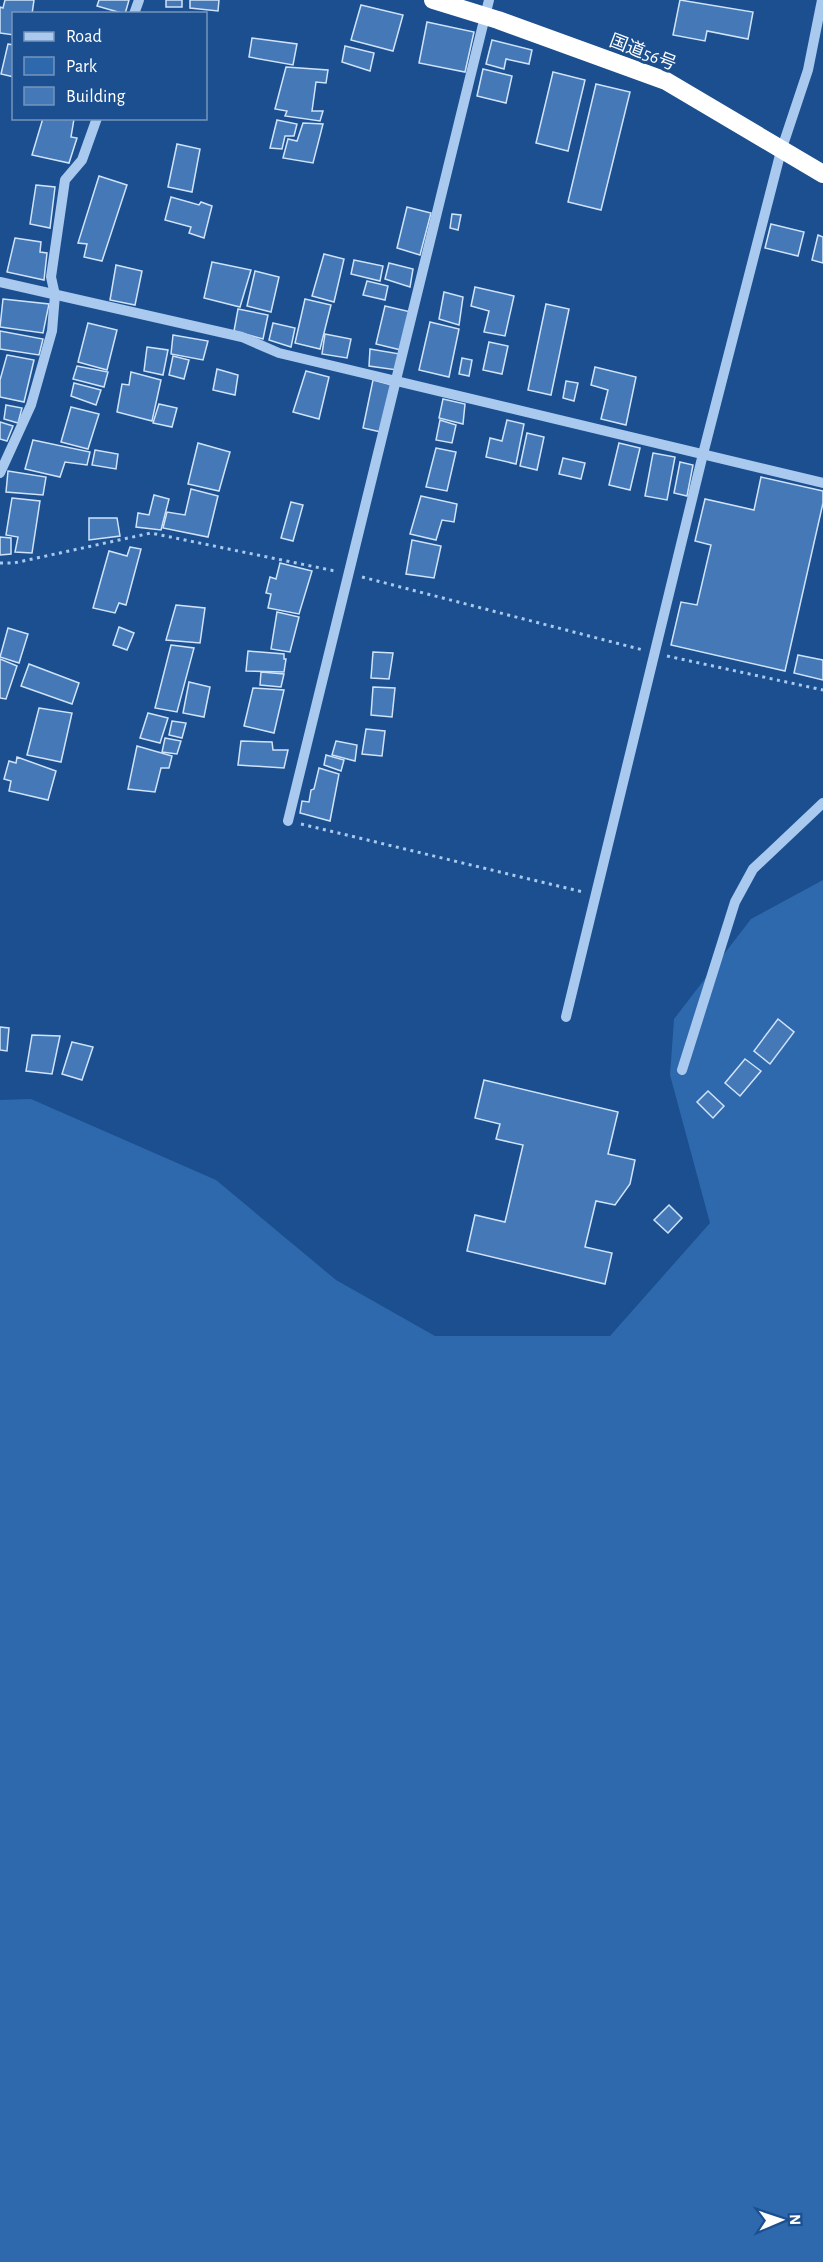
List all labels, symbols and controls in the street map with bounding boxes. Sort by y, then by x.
legend [12,12,207,120]
text: Road [66,28,102,46]
street label: 国道56号 [607,30,679,74]
text: Park [66,58,98,76]
text: Building [66,88,126,106]
north arrow [751,2190,811,2250]
text: N [787,2214,803,2225]

